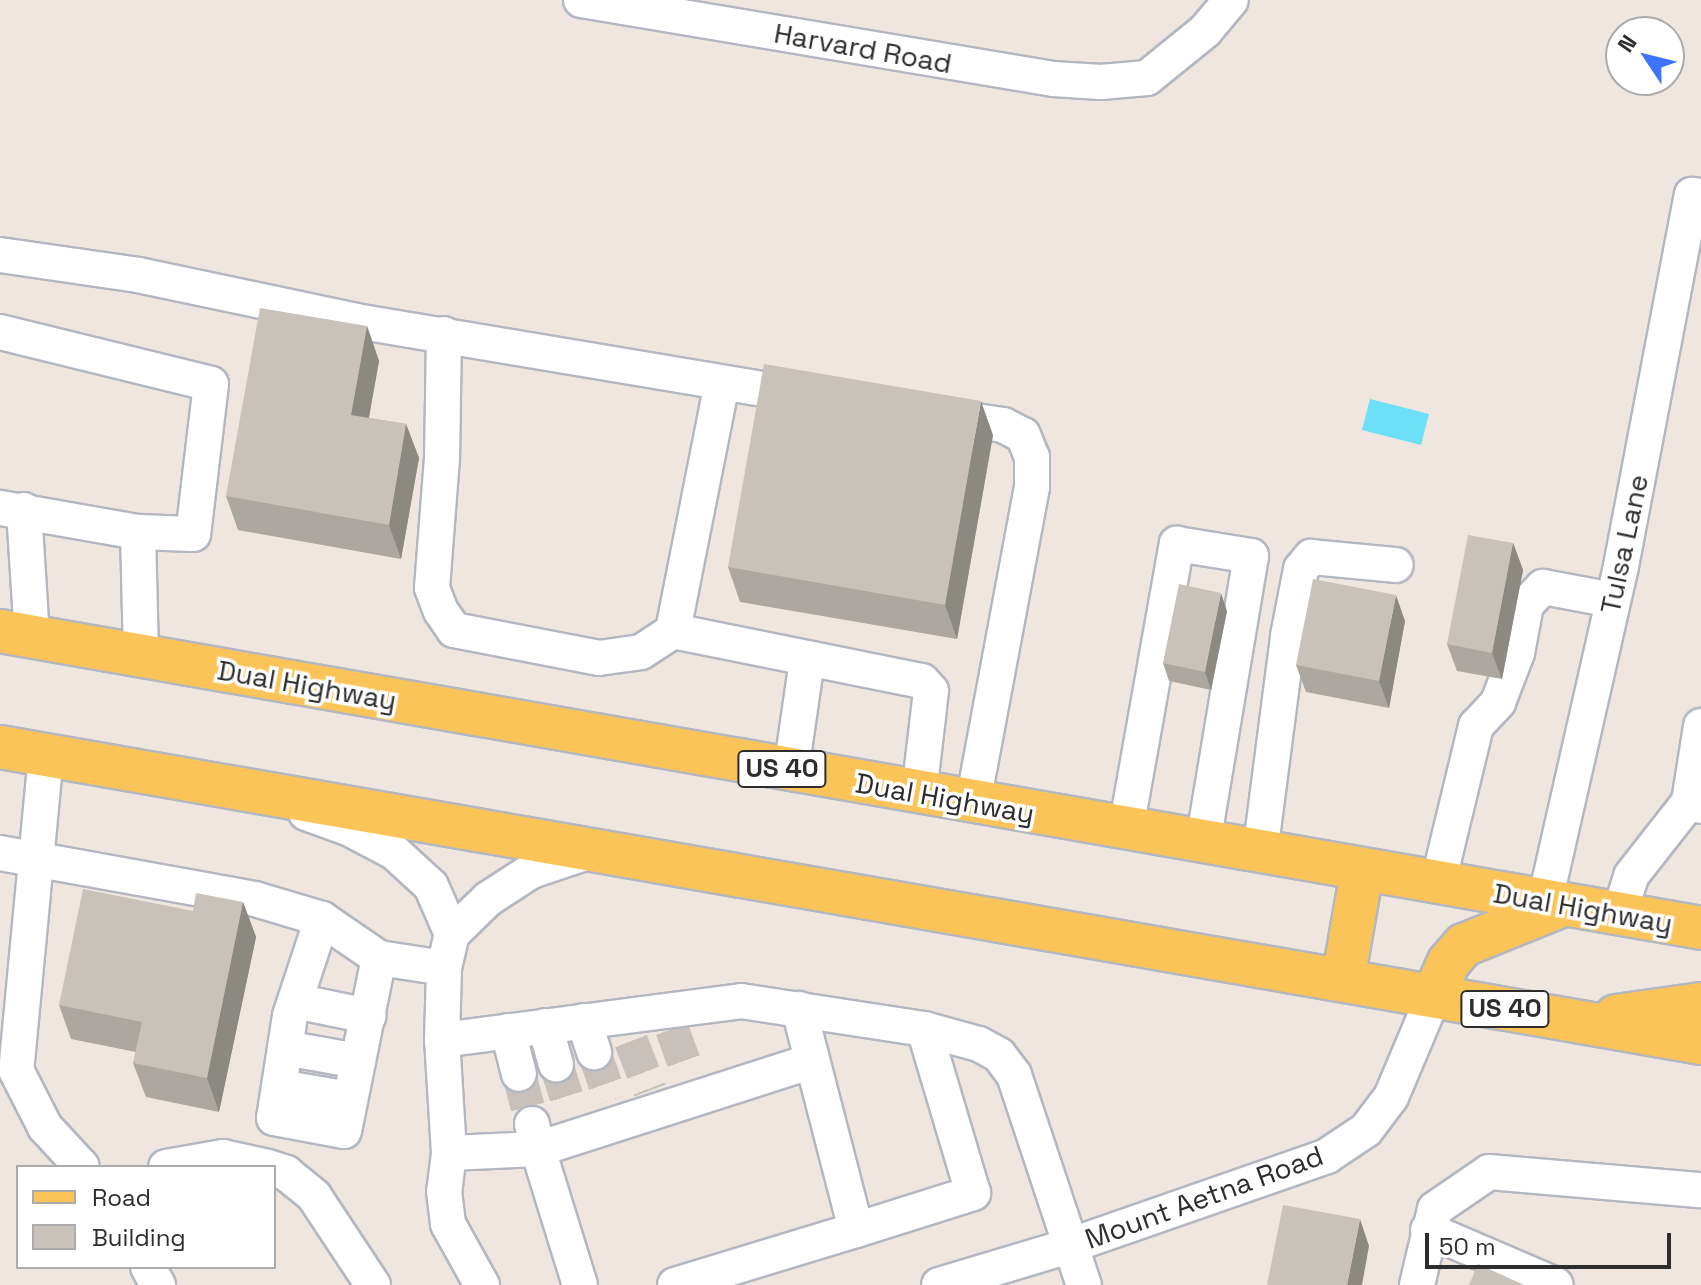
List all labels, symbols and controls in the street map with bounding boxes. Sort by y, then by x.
street label: Harvard Road [772,16,954,80]
north arrow [1605,16,1685,96]
text: N [1611,29,1643,57]
street label: Tulsa Lane [1593,471,1655,617]
street label: Dual Highway [215,653,399,717]
road number: US 40 [736,747,828,791]
street label: Dual Highway [853,766,1037,830]
street label: Dual Highway [1491,876,1675,940]
road number: US 40 [1459,987,1551,1031]
street label: Mount Aetna Road [1080,1138,1328,1256]
legend [16,1165,276,1269]
text: Road [92,1182,151,1213]
scale bar [1429,1217,1675,1267]
text: Building [92,1222,186,1253]
text: 50 m [1439,1231,1496,1262]

